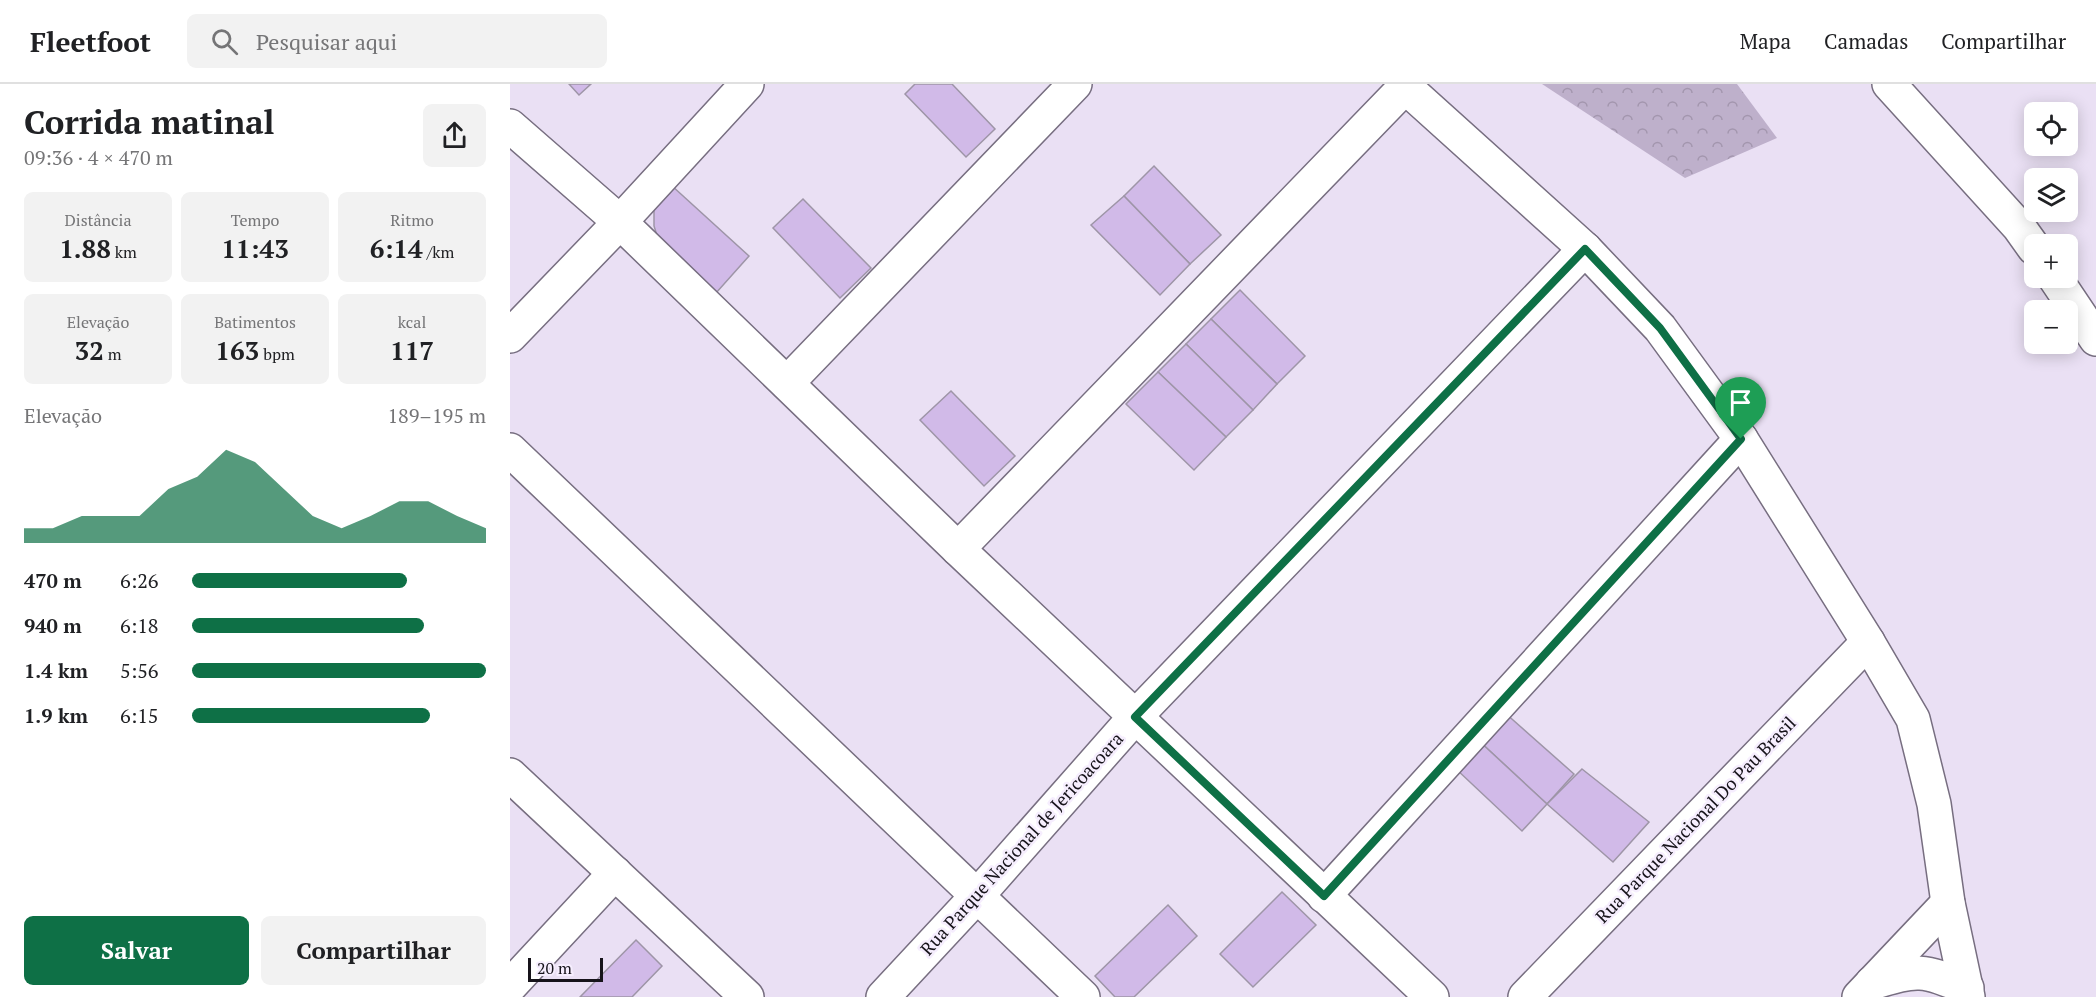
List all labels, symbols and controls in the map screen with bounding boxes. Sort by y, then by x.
search box [187,14,607,68]
text: Fleetfoot [30,23,151,60]
icon: search [208,25,241,58]
text: Pesquisar aqui [256,27,397,56]
text: Mapa [1740,27,1791,55]
text: Camadas [1824,27,1908,55]
text: Compartilhar [1941,27,2066,55]
text: Corrida matinal [24,100,274,143]
map controls [2024,102,2078,354]
button: locate [2024,102,2078,156]
button: share [423,104,486,167]
text: 09:36 · 4 × 470 m [24,144,173,171]
button: layers [2024,168,2078,222]
text: Distância [65,209,131,231]
text: Tempo [231,209,279,231]
text: Ritmo [390,209,434,231]
text: 1.88 [59,231,111,265]
text: 11:43 [221,231,289,265]
text: 6:14 [370,231,423,265]
button: + [2024,234,2078,288]
text: km [111,241,137,263]
text: /km [423,241,454,263]
button: − [2024,300,2078,354]
text: Elevação [67,311,129,333]
text: Batimentos [214,311,296,333]
text: kcal [398,311,426,333]
text: 32 [74,333,104,367]
text: 163 [215,333,259,367]
text: 117 [390,333,434,367]
text: m [104,343,122,365]
text: bpm [259,343,295,365]
pin [1715,377,1766,439]
icon: arrive [1724,386,1757,419]
text: Elevação [24,402,102,429]
text: 189–195 m [387,402,486,429]
text: 470 m [24,567,82,594]
text: 6:26 [120,567,159,594]
text: 940 m [24,612,82,639]
text: 6:18 [120,612,159,639]
text: 1.4 km [24,657,88,684]
text: 5:56 [120,657,159,684]
text: 1.9 km [24,702,88,729]
text: 6:15 [120,702,159,729]
street label: Rua Parque Nacional Do Pau Brasil [1590,711,1801,928]
street label: Rua Parque Nacional de Jericoacoara [915,727,1128,960]
button: Salvar [24,916,249,985]
button: Compartilhar [261,916,486,985]
scale bar [528,955,603,982]
text: 20 m [537,957,572,979]

